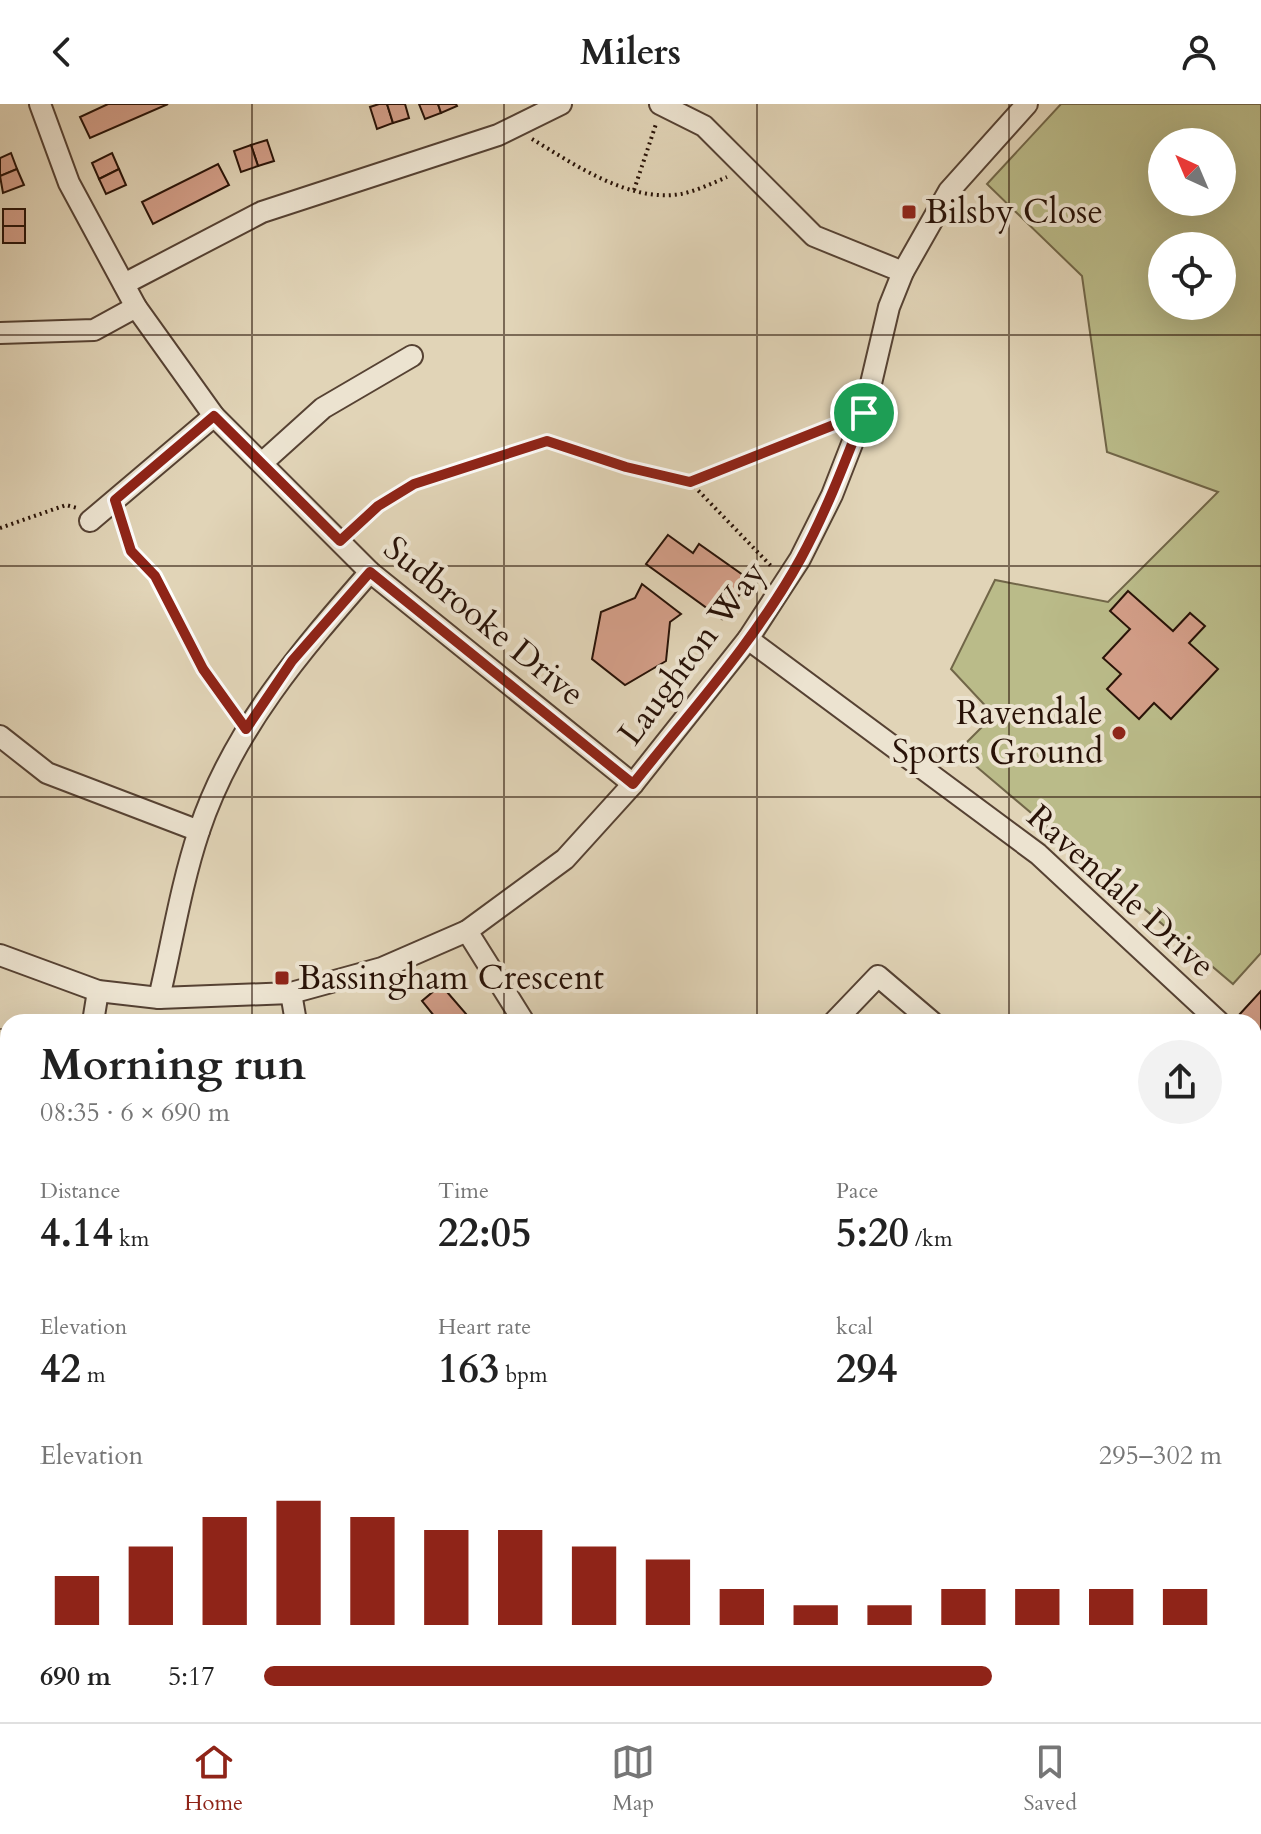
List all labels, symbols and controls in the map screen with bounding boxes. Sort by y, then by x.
text: Milers [580,28,681,77]
icon: back [40,30,84,74]
icon: person [1177,30,1221,74]
north arrow [1148,128,1236,216]
map controls [1148,128,1236,320]
place label: Bilsby Close [925,189,1103,235]
marker: Bilsby Close [900,203,918,221]
button: locate [1148,232,1236,320]
pin [830,379,898,447]
icon: arrive [842,391,886,435]
street label: Sudbrooke Drive [374,526,594,716]
street label: Laughton Way [608,552,776,754]
place label: Ravendale Sports Ground [892,690,1103,775]
marker: Ravendale Sports Ground [1110,724,1128,742]
street label: Ravendale Drive [1017,794,1225,988]
place label: Bassingham Crescent [298,955,604,1001]
marker: Bassingham Crescent [273,969,291,987]
text: Morning run [40,1035,306,1095]
button: share [1138,1040,1222,1124]
text: 08:35 · 6 × 690 m [40,1095,230,1130]
text: Distance [40,1176,120,1206]
text: Time [438,1176,489,1206]
text: Pace [836,1176,879,1206]
text: 4.14 [40,1206,113,1261]
text: 22:05 [438,1206,532,1261]
text: 5:20 [836,1206,909,1261]
text: km [113,1224,149,1254]
text: /km [909,1224,953,1254]
text: Elevation [40,1312,127,1342]
text: Heart rate [438,1312,531,1342]
text: kcal [836,1312,873,1342]
text: 42 [40,1342,81,1397]
text: 163 [438,1342,499,1397]
text: 294 [836,1342,897,1397]
text: m [81,1360,106,1390]
text: bpm [499,1360,548,1390]
text: Elevation [40,1438,143,1473]
text: 295–302 m [1099,1438,1222,1473]
text: 690 m [40,1659,111,1694]
text: 5:17 [168,1659,215,1694]
tab: Home [184,1740,243,1818]
tab: Map [611,1740,655,1818]
tab: Saved [1024,1740,1077,1818]

